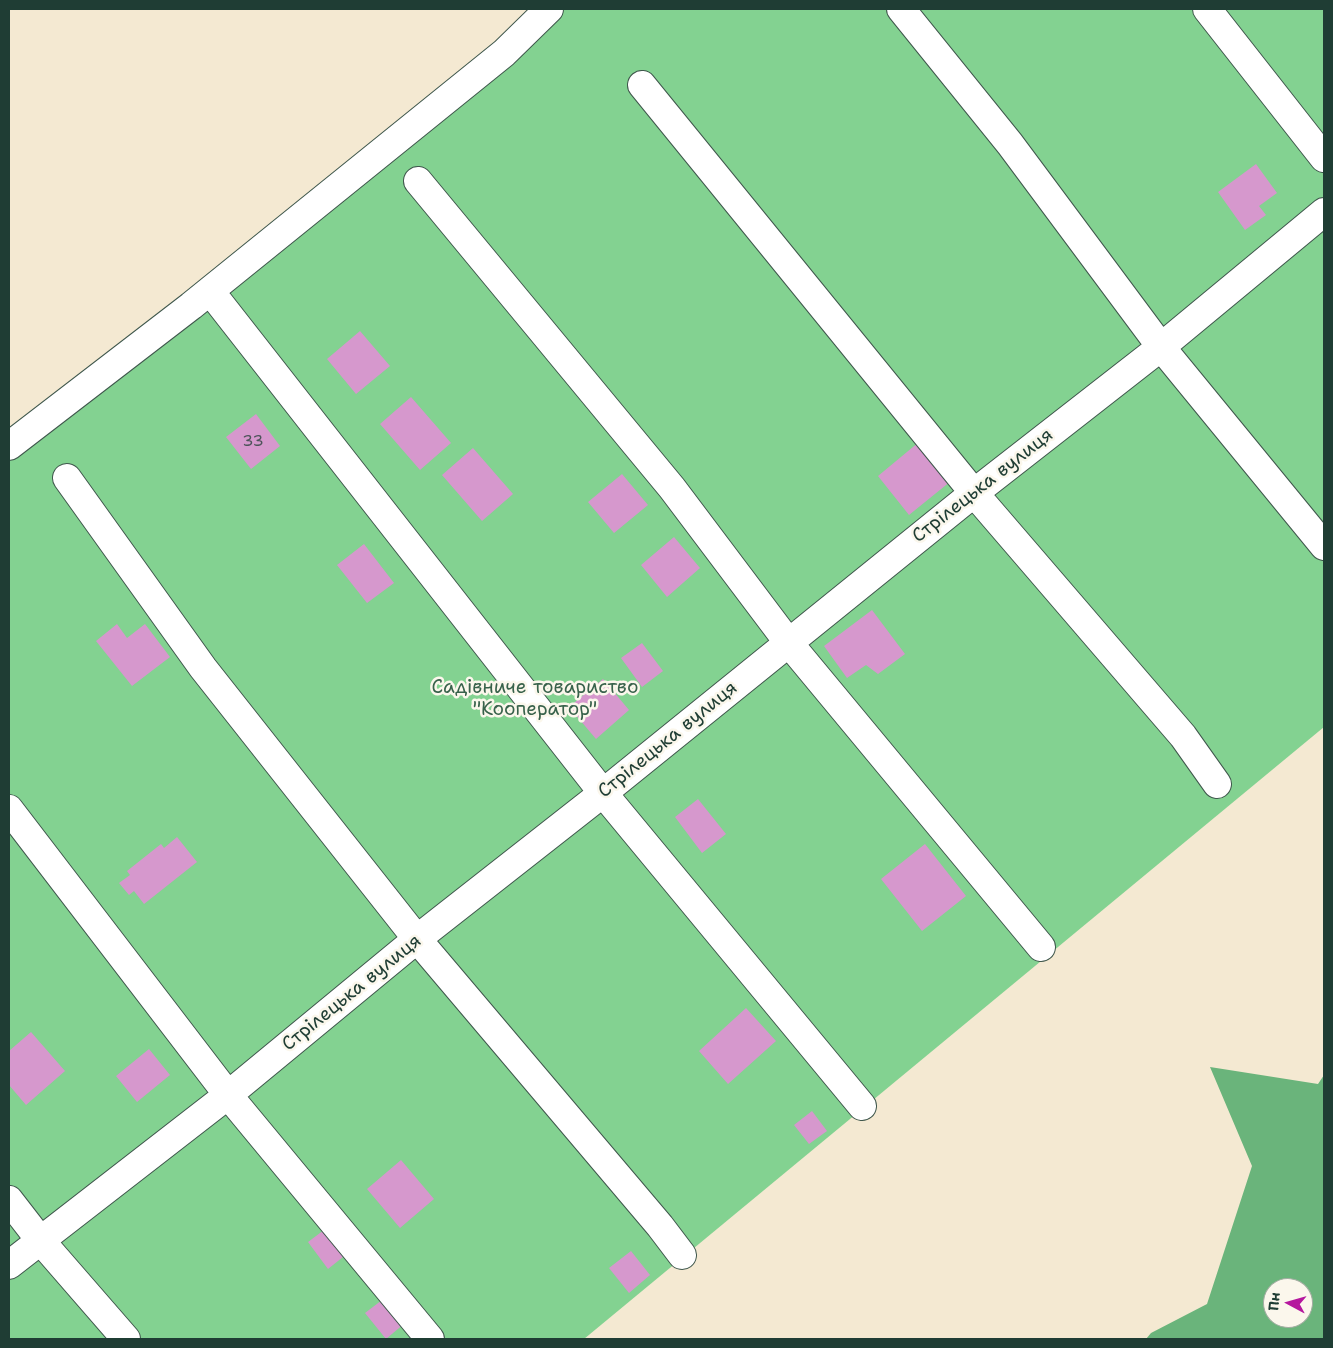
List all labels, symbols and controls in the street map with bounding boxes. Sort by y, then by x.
street label: Стрілецька вулиця [908,424,1058,548]
house number: 33 [242,432,264,452]
park label: Садівниче товариство "Кооператор" [432,677,638,721]
street label: Стрілецька вулиця [594,677,742,803]
street label: Стрілецька вулиця [278,930,426,1056]
north arrow [1263,1278,1313,1328]
text: Пн [1264,1291,1284,1312]

